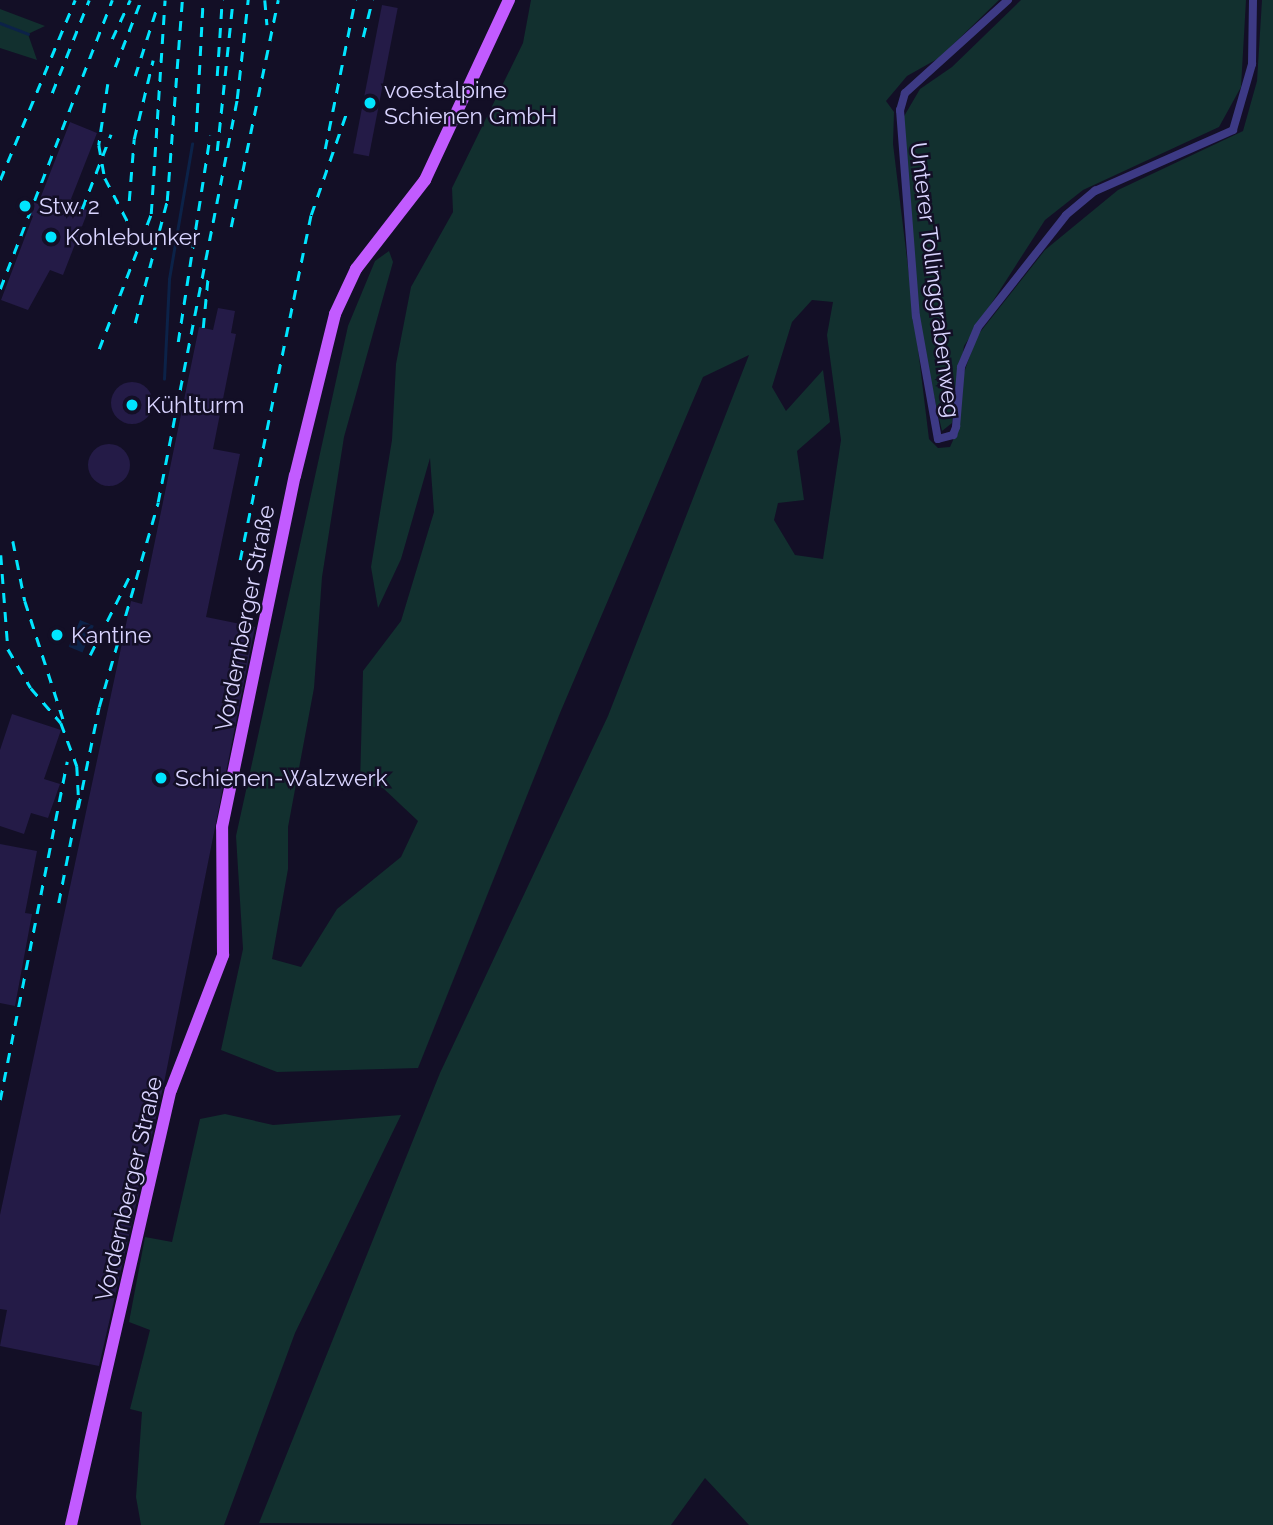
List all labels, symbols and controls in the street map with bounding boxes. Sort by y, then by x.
place label: voestalpine Schienen GmbH [384,76,557,130]
marker: voestalpine Schienen GmbH [362,95,378,111]
street label: Unterer Tollinggrabenweg [904,140,966,420]
place label: Stw. 2 [39,192,100,220]
marker: Stw. 2 [17,198,33,214]
place label: Kohlebunker [65,223,200,251]
marker: Kohlebunker [43,229,59,245]
place label: Kühlturm [146,391,244,419]
marker: Kühlturm [124,397,140,413]
street label: Vordernberger Straße [210,502,280,734]
place label: Kantine [71,621,151,649]
marker: Kantine [49,627,65,643]
place label: Schienen-Walzwerk [175,764,388,792]
marker: Schienen-Walzwerk [153,770,169,786]
street label: Vordernberger Straße [90,1074,168,1304]

